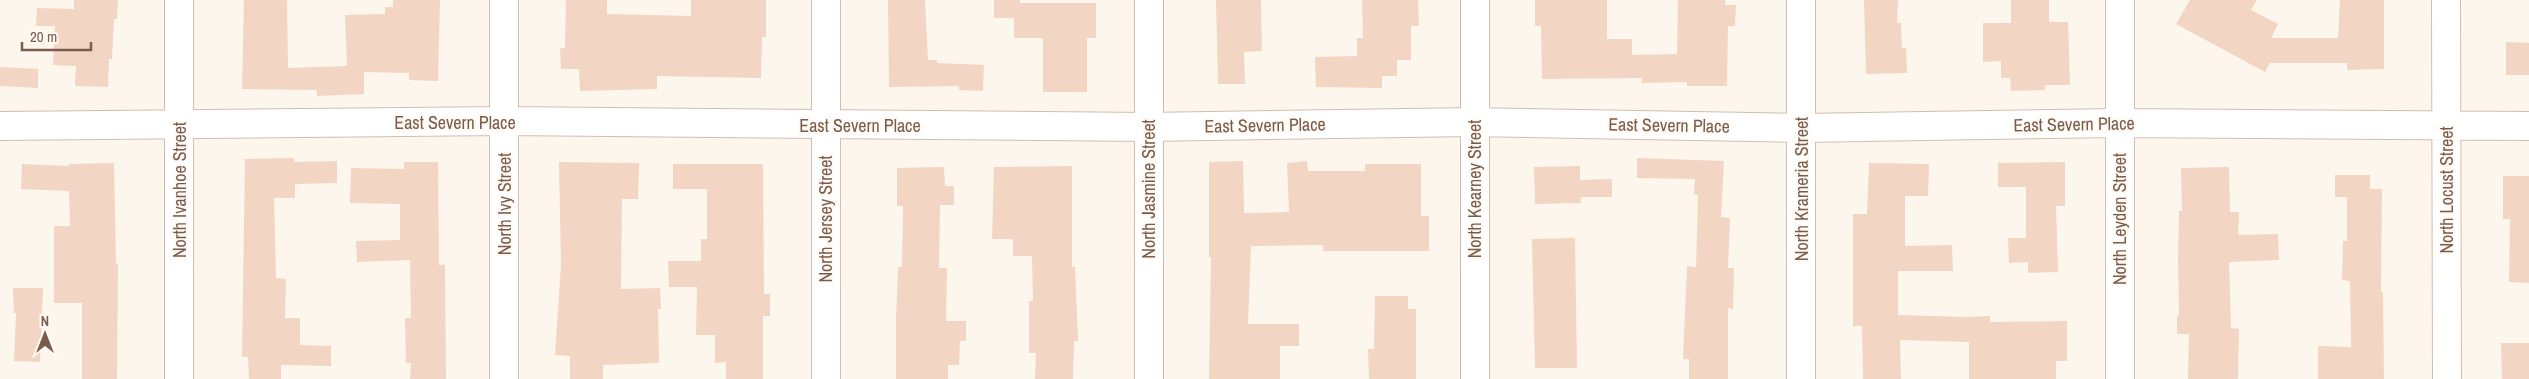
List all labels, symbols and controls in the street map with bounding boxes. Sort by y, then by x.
scale bar [22,20,91,52]
text: 20 m [30,26,57,47]
street label: East Severn Place [394,110,516,135]
street label: East Severn Place [2013,110,2135,138]
street label: East Severn Place [1204,111,1326,139]
street label: East Severn Place [1608,111,1730,139]
street label: East Severn Place [799,113,921,138]
street label: North Krameria Street [1789,117,1814,261]
street label: North Jasmine Street [1136,119,1161,259]
street label: North Kearney Street [1462,120,1487,258]
street label: North Ivanhoe Street [167,122,192,258]
street label: North Locust Street [2434,126,2459,254]
street label: North Ivy Street [492,153,517,255]
street label: North Leyden Street [2107,153,2132,285]
street label: North Jersey Street [813,155,838,283]
north arrow [20,309,70,359]
text: N [41,312,49,330]

